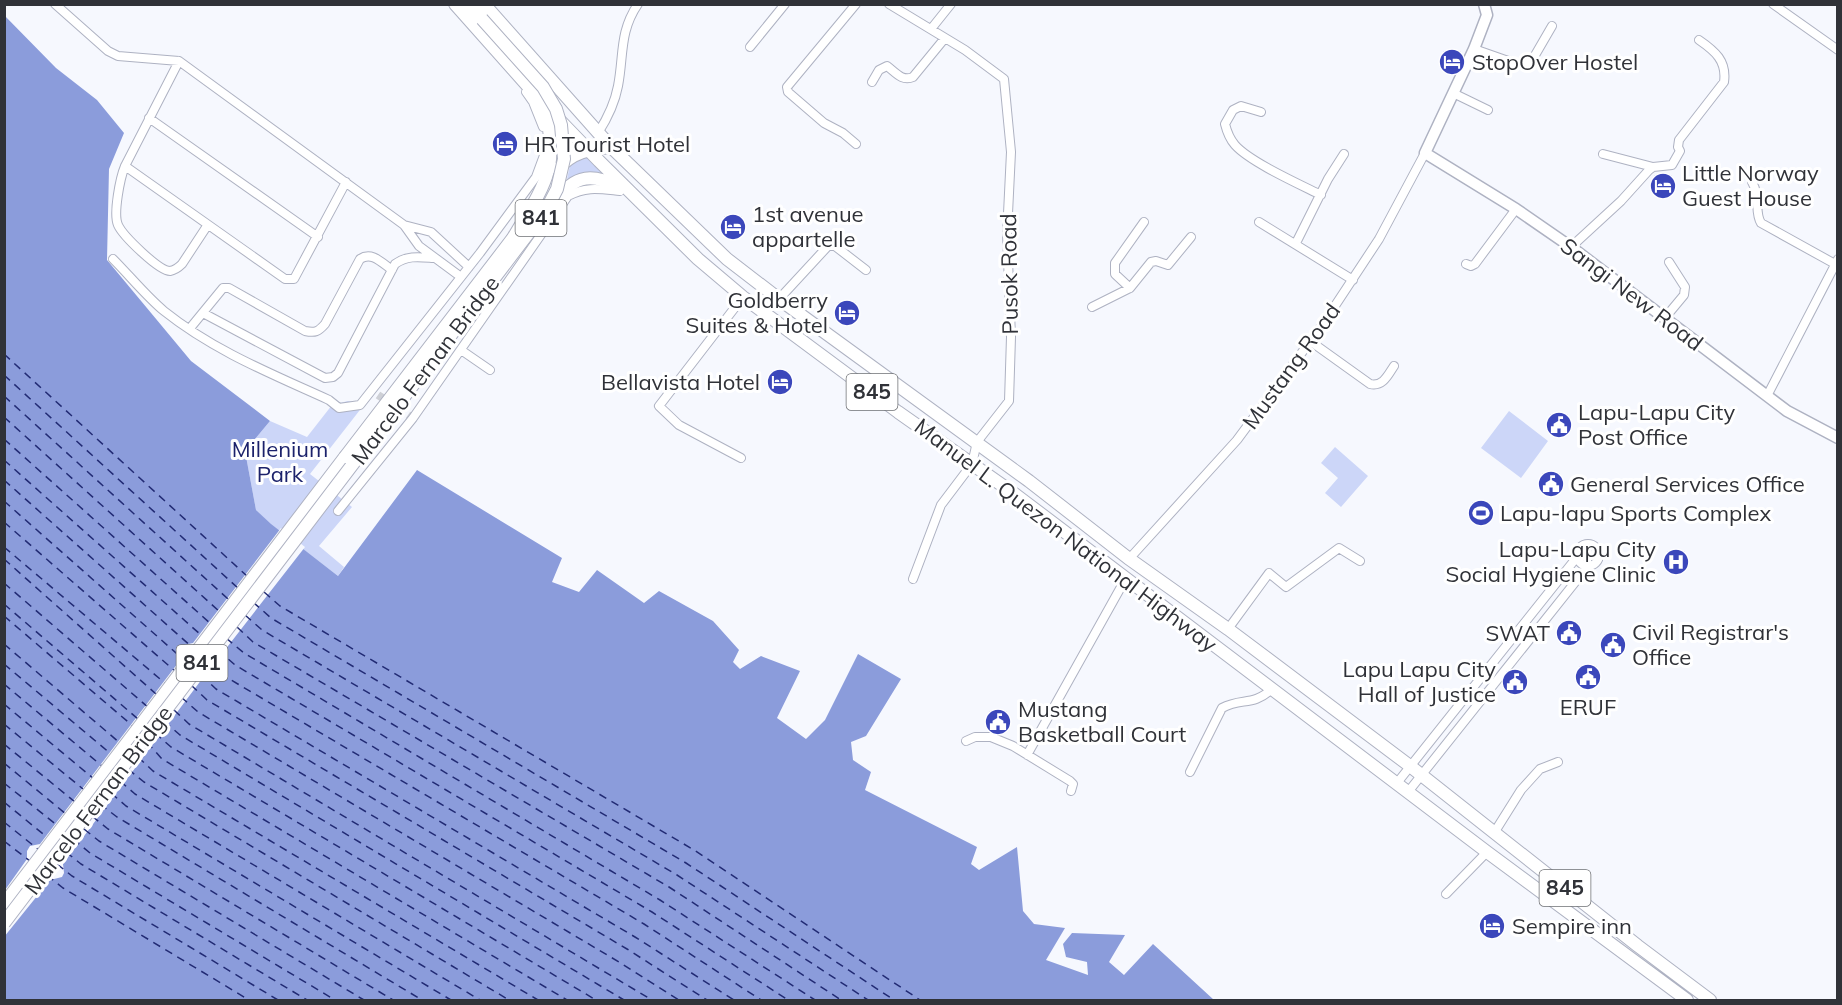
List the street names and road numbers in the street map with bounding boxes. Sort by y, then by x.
road number: 841 [516,200,566,236]
street label: Pusok Road [994,213,1024,335]
street label: Sangi New Road [1555,231,1709,357]
street label: Marcelo Fernan Bridge [345,270,505,470]
street label: Mustang Road [1236,297,1346,435]
road number: 845 [846,374,898,410]
street label: Manuel L. Quezon National Highway [909,412,1223,658]
road number: 841 [176,645,228,681]
street label: Marcelo Fernan Bridge [18,700,178,900]
road number: 845 [1540,870,1590,906]

